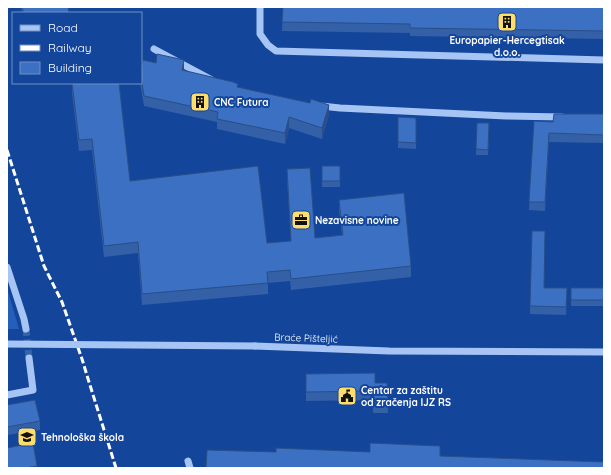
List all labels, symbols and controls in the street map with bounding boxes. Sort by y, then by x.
building icon: Europapier-Hercegtisak d.o.o. [496,11,518,33]
legend [12,12,142,84]
text: Road [48,20,78,35]
place label: Europapier-Hercegtisak d.o.o. [449,34,565,59]
text: Railway [48,40,92,55]
text: Building [48,60,92,75]
building icon: CNC Futura [189,91,211,113]
place label: CNC Futura [214,96,269,109]
office icon: Nezavisne novine [290,209,312,231]
place label: Nezavisne novine [315,214,399,227]
street label: Braće Pišteljić [274,330,338,346]
place label: Centar za zaštitu od zračenja IJZ RS [361,384,451,409]
public building icon: Centar za zaštitu od zračenja IJZ RS [336,385,358,407]
school or university icon: Tehnološka škola [16,426,38,448]
place label: Tehnološka škola [41,431,124,444]

